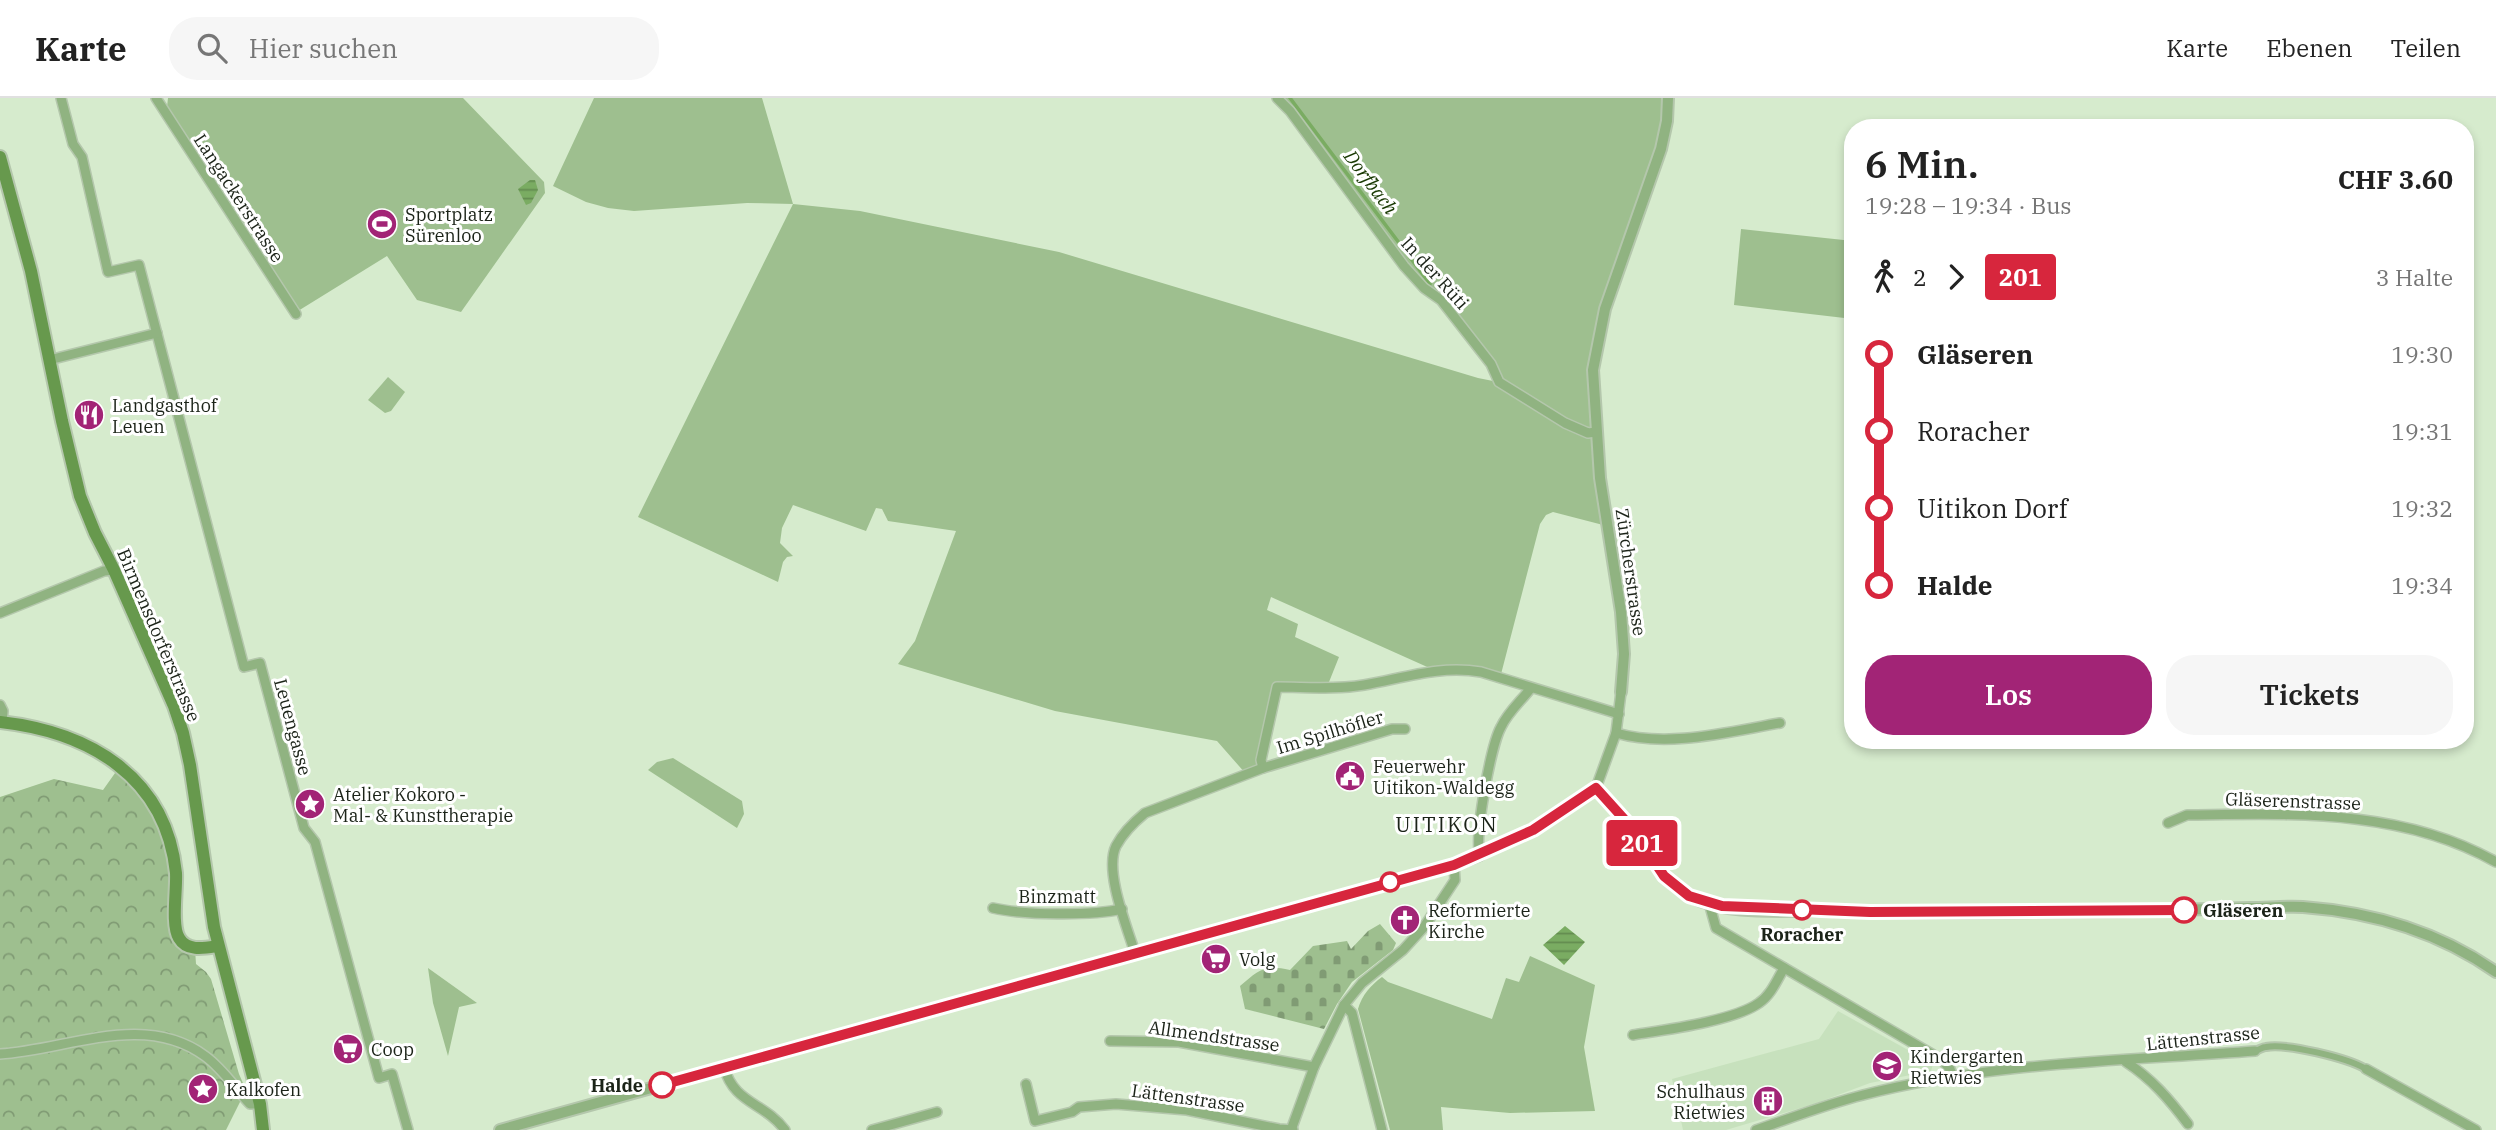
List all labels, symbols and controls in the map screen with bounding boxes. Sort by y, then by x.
search box [169,17,659,80]
text: Karte [35,27,127,70]
icon: search [193,29,231,67]
text: Hier suchen [249,31,398,65]
text: Karte [2166,32,2228,64]
text: Ebenen [2266,32,2353,64]
text: Teilen [2391,32,2461,64]
street label: Langackerstrasse [189,129,289,267]
text: 6 Min. [1865,139,1979,188]
water label: Dorfbach [1338,144,1403,219]
text: CHF 3.60 [2338,162,2453,196]
text: 19:28 – 19:34 · Bus [1865,190,2072,220]
place label: Sportplatz Sürenloo [405,203,493,247]
sports icon: Sportplatz Sürenloo [365,207,399,241]
street label: In der Rüti [1396,232,1474,314]
icon: walk [1865,258,1903,296]
icon: forward [1937,258,1975,296]
text: 201 [1999,261,2042,293]
text: 2 [1913,262,1927,292]
text: 3 Halte [2376,262,2453,292]
text: Gläseren [1917,337,2033,371]
text: 19:30 [2391,339,2453,369]
place label: Landgasthof Leuen [112,394,219,438]
restaurant icon: Landgasthof Leuen [72,398,106,432]
text: Roracher [1917,414,2030,448]
text: 19:31 [2391,416,2453,446]
text: Uitikon Dorf [1917,491,2068,525]
text: 19:32 [2391,493,2453,523]
street label: Zürcherstrasse [1611,507,1651,637]
street label: Birmensdorferstrasse [112,545,206,725]
text: Halde [1917,568,1993,602]
text: 19:34 [2391,570,2453,600]
button: Los [1865,655,2152,735]
button: Tickets [2166,655,2453,735]
street label: Leuengasse [269,676,317,778]
street label: Im Spilhöfler [1274,705,1386,759]
place label: Feuerwehr Uitikon-Waldegg [1373,755,1514,799]
public building icon: Feuerwehr Uitikon-Waldegg [1333,759,1367,793]
place label: Atelier Kokoro - Mal- & Kunsttherapie [333,783,513,827]
place icon: Atelier Kokoro - Mal- & Kunsttherapie [293,787,327,821]
street label: Gläserenstrasse [2225,787,2361,815]
district label: UITIKON [1395,810,1499,838]
line badge: 201 [1602,820,1682,866]
text: 201 [1620,827,1664,859]
unlabelled marker [1380,872,1400,892]
street label: Binzmatt [1018,885,1096,908]
marker: Gläseren [2171,897,2197,923]
place label: Reformierte Kirche [1428,899,1530,943]
place label: Gläseren [2203,899,2283,922]
marker: Roracher [1792,900,1812,920]
church icon: Reformierte Kirche [1388,903,1422,937]
place label: Roracher [1761,923,1844,946]
supermarket icon: Volg [1199,942,1233,976]
place label: Volg [1239,948,1276,971]
street label: Allmendstrasse [1147,1015,1281,1057]
street label: Lättenstrasse [2145,1021,2261,1055]
supermarket icon: Coop [331,1032,365,1066]
place label: Coop [371,1038,414,1061]
place label: Kindergarten Rietwies [1910,1045,2024,1089]
school or university icon: Kindergarten Rietwies [1870,1049,1904,1083]
place icon: Kalkofen [186,1072,220,1106]
marker: Halde [649,1072,675,1098]
place label: Halde [591,1074,643,1097]
place label: Kalkofen [226,1078,301,1101]
street label: Lättenstrasse [1130,1079,1246,1117]
place label: Schulhaus Rietwies [1656,1080,1745,1124]
building icon: Schulhaus Rietwies [1751,1084,1785,1118]

